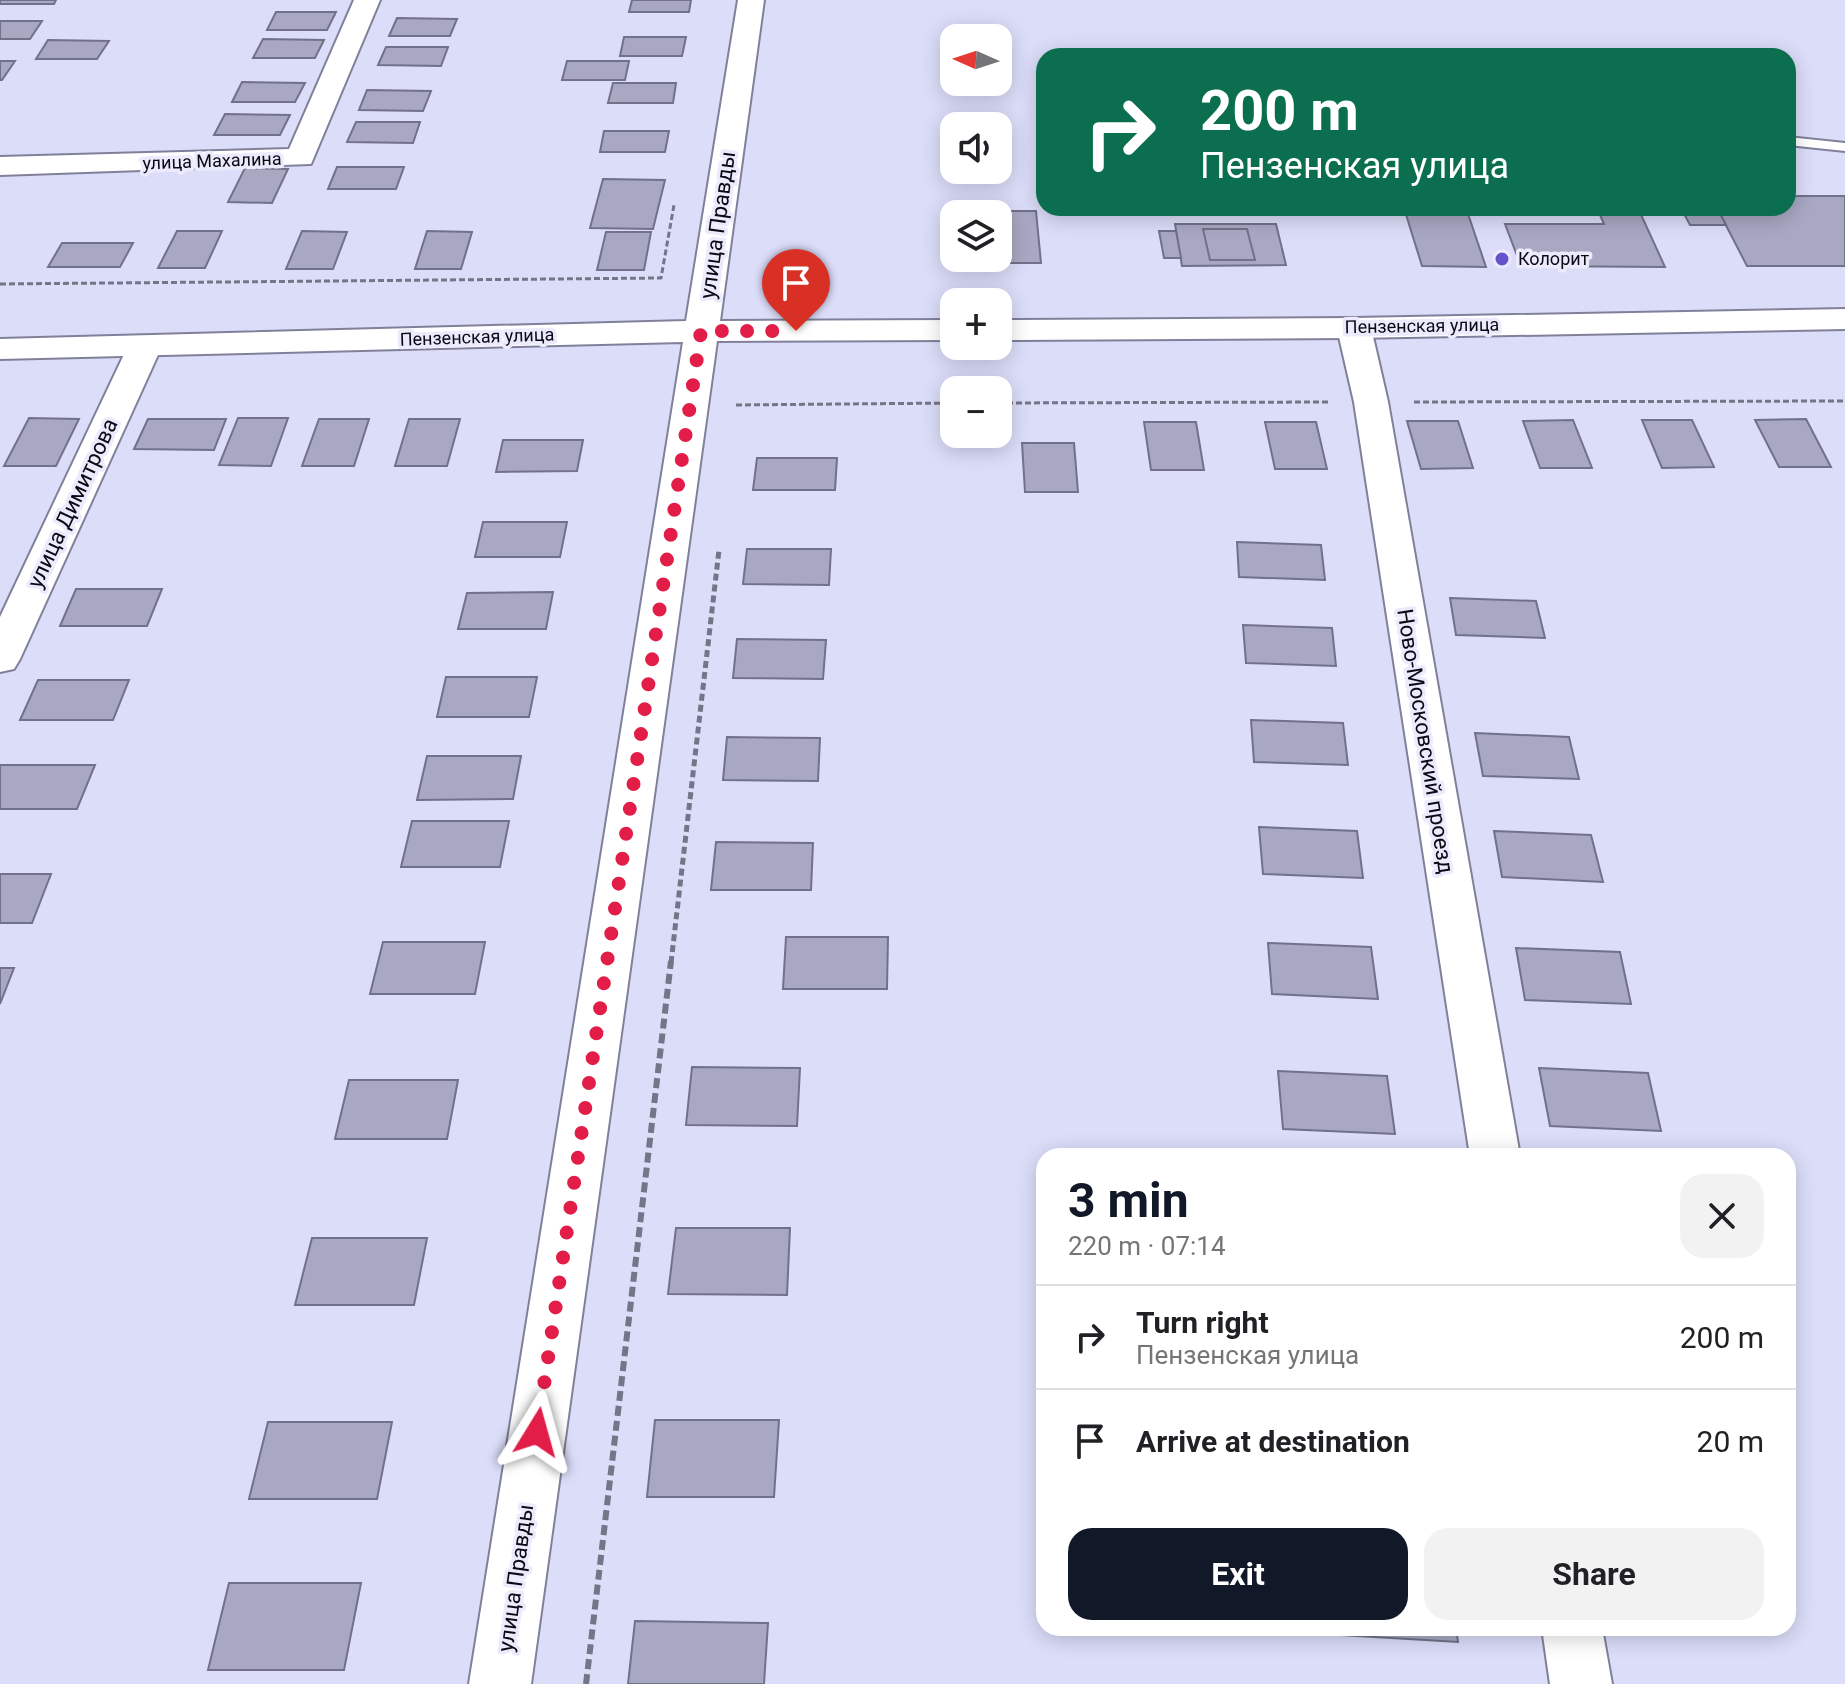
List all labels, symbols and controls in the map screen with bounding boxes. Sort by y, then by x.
north arrow [940,24,1012,96]
map controls [940,24,1012,448]
text: 200 m [1200,78,1359,144]
icon: right [1068,80,1172,184]
button: sound [940,112,1012,184]
text: Пензенская улица [1200,145,1509,187]
street label: улица Махалина [142,148,282,173]
street label: улица Правды [695,150,740,300]
button: layers [940,200,1012,272]
place label: Колорит [1518,248,1590,269]
pin [762,249,830,331]
marker: Колорит [1493,250,1511,268]
icon: arrive [774,261,818,305]
button: + [940,288,1012,360]
street label: Пензенская улица [1345,314,1499,337]
street label: Пензенская улица [399,323,555,350]
button: − [940,376,1012,448]
street label: улица Димитрова [22,414,123,592]
street label: Ново-Московский проезд [1392,607,1459,875]
text: 3 min [1068,1172,1189,1229]
button: close [1680,1174,1764,1258]
text: 220 m · 07:14 [1068,1231,1226,1261]
text: Turn right [1136,1305,1269,1340]
icon: right [1068,1315,1112,1359]
text: 200 m [1680,1320,1764,1355]
text: Пензенская улица [1136,1340,1359,1370]
position arrow [495,1390,579,1474]
icon: arrive [1068,1419,1112,1463]
text: Arrive at destination [1136,1424,1410,1459]
text: 20 m [1697,1424,1764,1459]
street label: улица Правды [493,1503,538,1653]
button: Exit [1068,1528,1408,1620]
button: Share [1424,1528,1764,1620]

